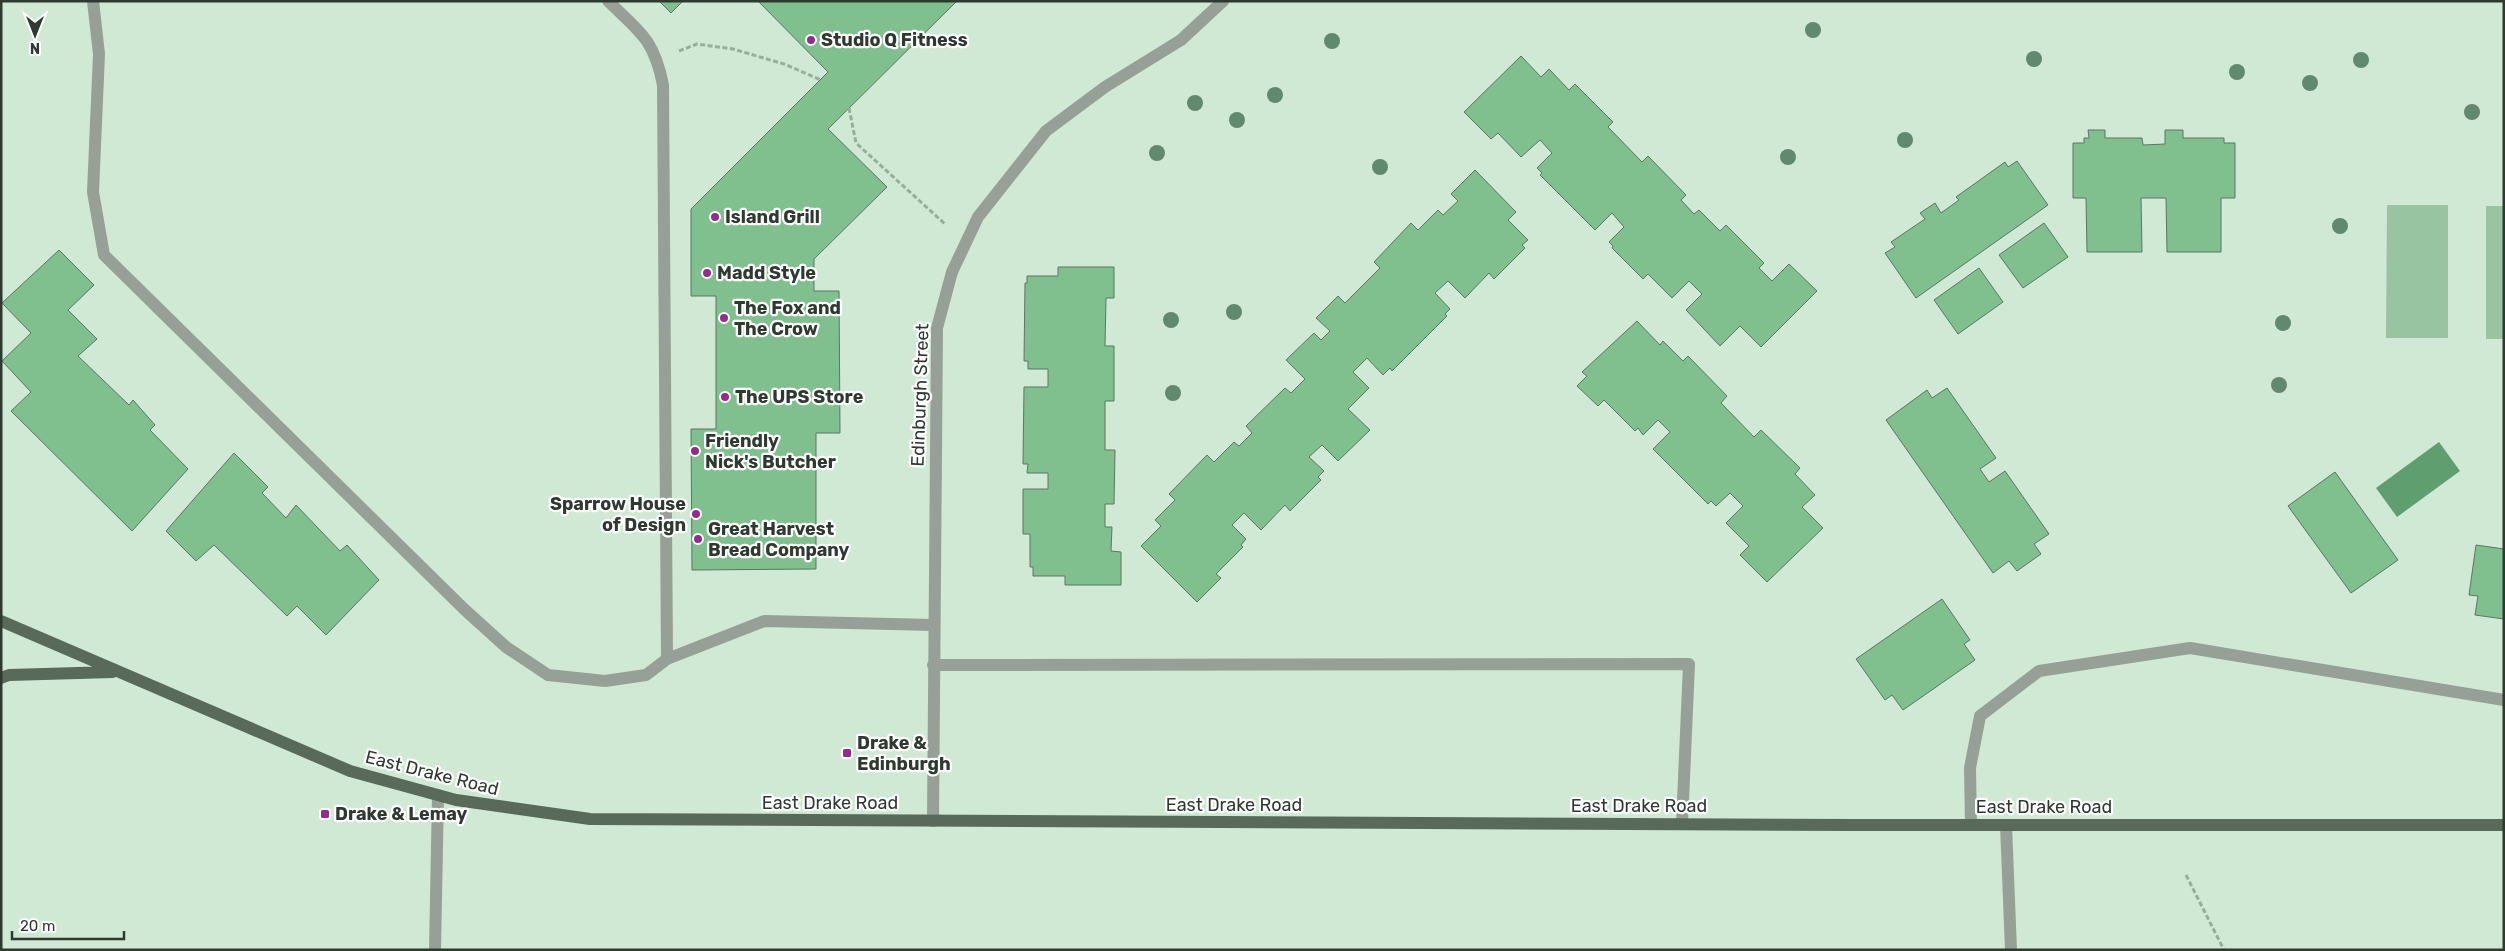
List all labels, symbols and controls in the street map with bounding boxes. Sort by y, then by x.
north arrow [10,10,60,60]
place label: Studio Q Fitness [821,29,968,51]
marker: Studio Q Fitness [805,34,817,46]
text: N [30,39,40,56]
place label: Island Grill [725,206,820,228]
marker: Island Grill [709,211,721,223]
place label: Madd Style [717,262,816,284]
marker: Madd Style [701,267,713,279]
place label: The Fox and The Crow [734,297,841,340]
marker: The Fox and The Crow [718,312,730,324]
street label: Edinburgh Street [907,323,933,467]
place label: The UPS Store [735,386,864,408]
marker: The UPS Store [719,391,731,403]
place label: Friendly Nick's Butcher [705,430,836,473]
marker: Friendly Nick's Butcher [689,445,701,457]
place label: Sparrow House of Design [550,493,686,536]
marker: Sparrow House of Design [690,508,702,520]
place label: Great Harvest Bread Company [708,518,850,561]
marker: Great Harvest Bread Company [692,533,704,545]
place label: Drake & Edinburgh [857,732,951,775]
street label: East Drake Road [363,746,501,800]
marker: Drake & Edinburgh [841,747,853,759]
street label: East Drake Road [762,792,898,814]
street label: East Drake Road [1166,794,1302,816]
street label: East Drake Road [1571,795,1707,817]
street label: East Drake Road [1976,796,2112,818]
place label: Drake & Lemay [335,803,468,825]
marker: Drake & Lemay [319,808,331,820]
scale bar [12,908,125,940]
text: 20 m [20,917,55,935]

